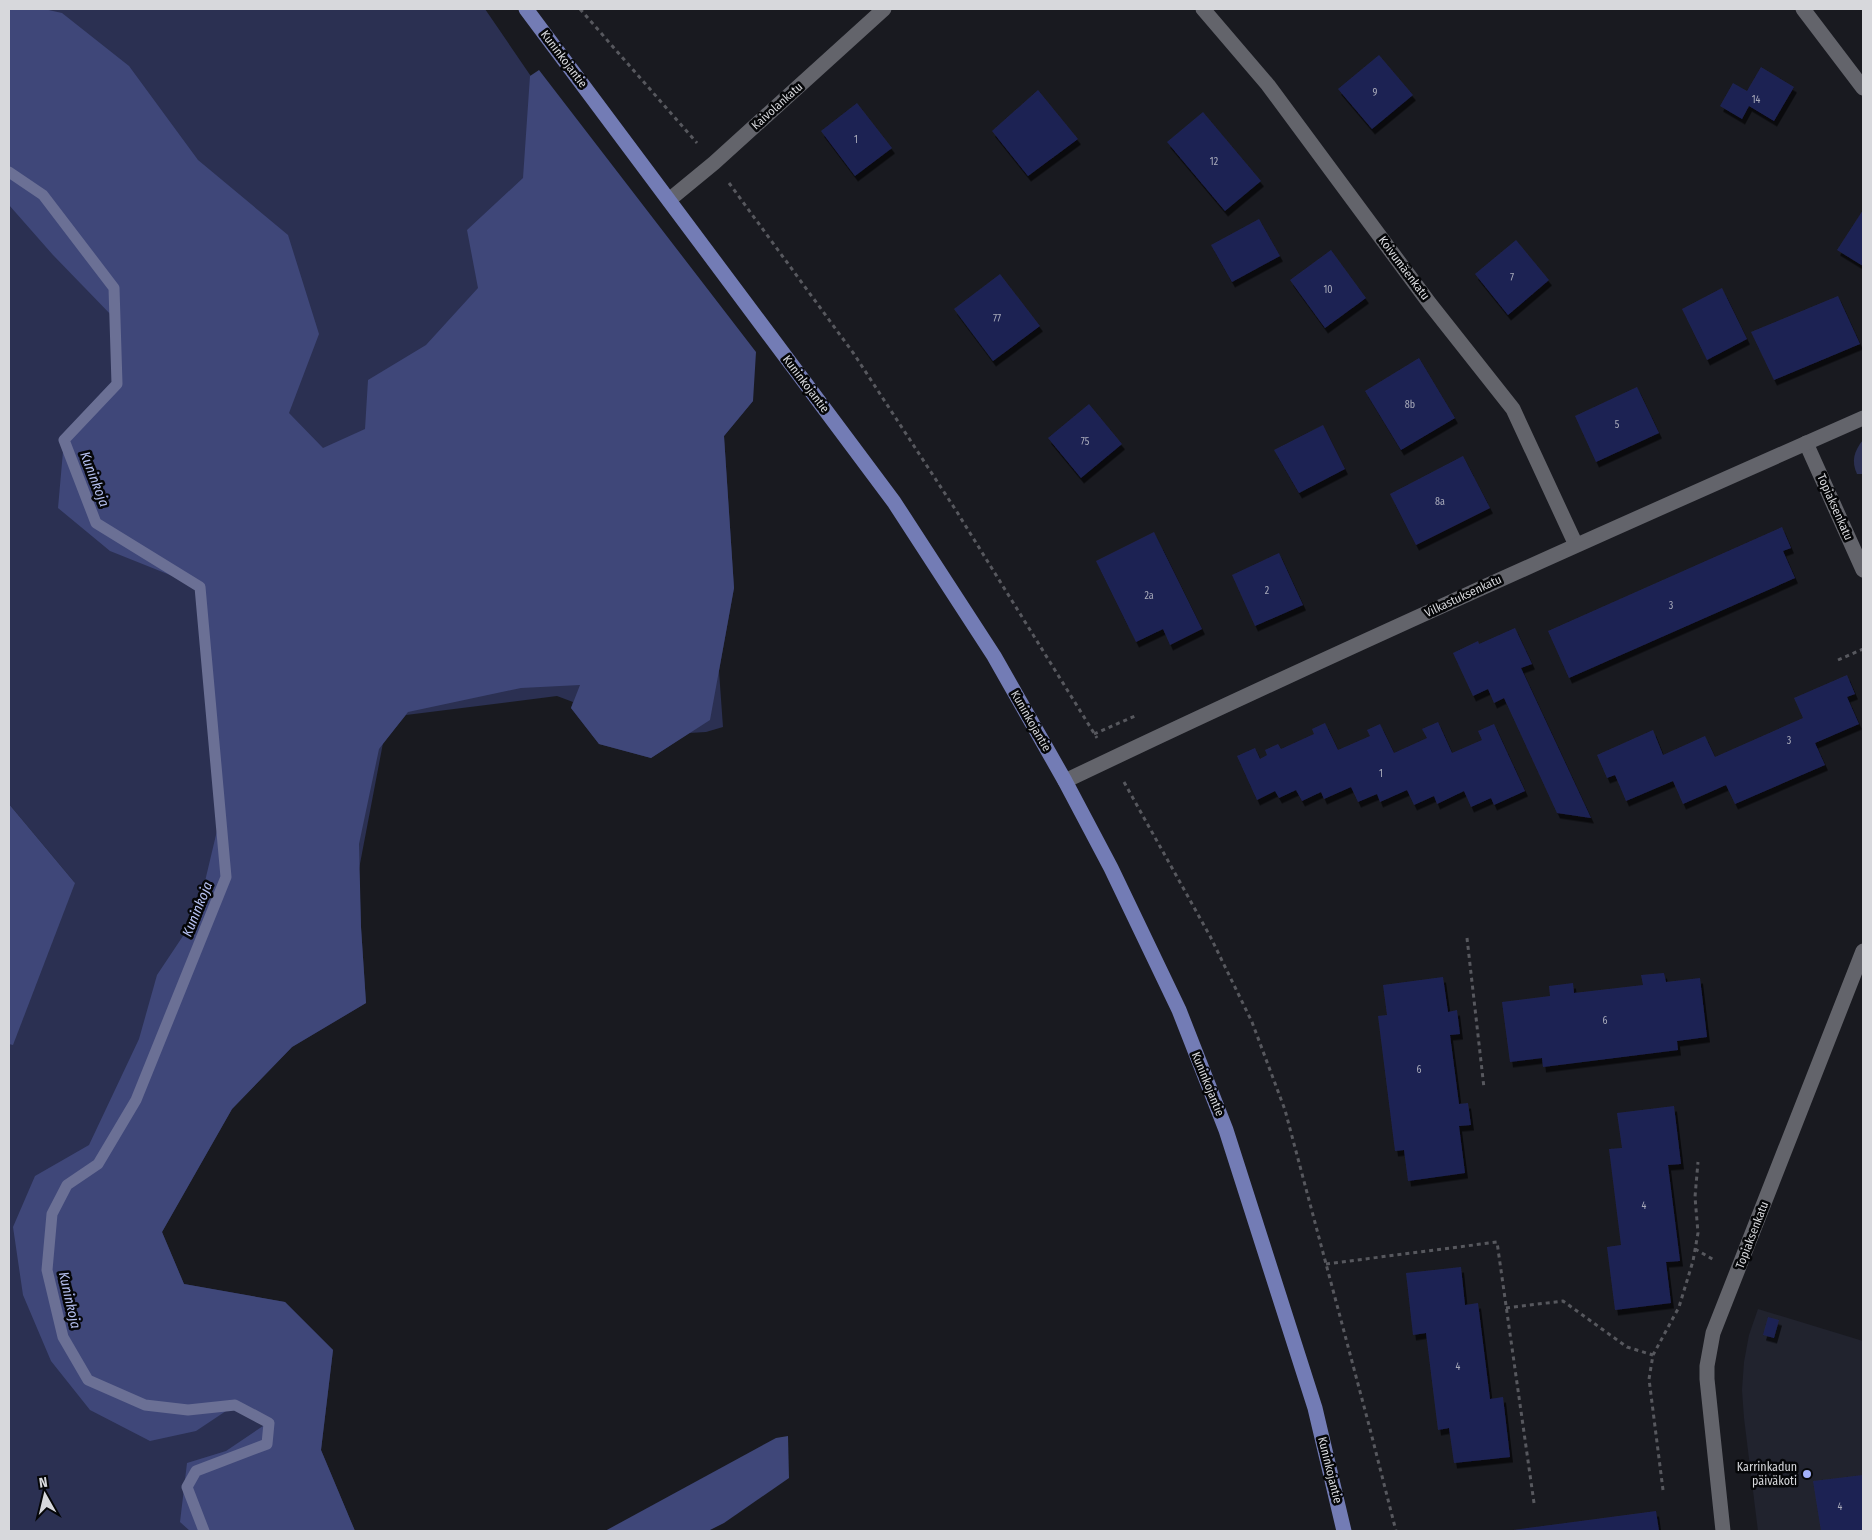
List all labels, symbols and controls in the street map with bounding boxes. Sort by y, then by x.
street label: Kuninkojantie [538,28,590,90]
street label: Kaivolankatu [749,80,805,132]
house number: 9 [1373,87,1378,99]
house number: 14 [1752,94,1761,106]
house number: 1 [854,134,858,146]
house number: 12 [1210,156,1219,168]
street label: Koivumäenkatu [1376,233,1432,303]
house number: 7 [1510,272,1514,284]
house number: 10 [1323,284,1333,296]
house number: 77 [993,313,1001,325]
street label: Kuninkojantie [780,353,832,415]
house number: 8b [1405,399,1415,411]
house number: 5 [1615,419,1620,431]
house number: 75 [1081,436,1090,448]
water label: Kuninkoja [76,449,113,509]
street label: Topiaksenkatu [1814,472,1856,542]
house number: 8a [1435,496,1445,508]
street label: Vilkastuksenkatu [1422,572,1504,620]
house number: 2 [1265,585,1270,597]
house number: 2a [1144,590,1154,602]
house number: 3 [1669,600,1674,612]
street label: Kuninkojantie [1008,688,1054,754]
house number: 3 [1787,735,1792,747]
house number: 1 [1379,768,1383,780]
water label: Kuninkoja [179,879,216,939]
house number: 6 [1603,1015,1608,1027]
street label: Kuninkojantie [1189,1050,1227,1118]
house number: 6 [1417,1064,1422,1076]
street label: Topiaksenkatu [1733,1199,1771,1271]
house number: 4 [1642,1200,1647,1212]
water label: Kuninkoja [55,1270,84,1330]
house number: 4 [1456,1361,1461,1373]
street label: Kuninkojantie [1315,1435,1345,1505]
place label: Karrinkadun päiväkoti [1737,1460,1797,1488]
marker: Karrinkadun päiväkoti [1801,1468,1813,1480]
north arrow [20,1470,70,1520]
text: N [38,1474,49,1492]
house number: 4 [1838,1501,1843,1513]

